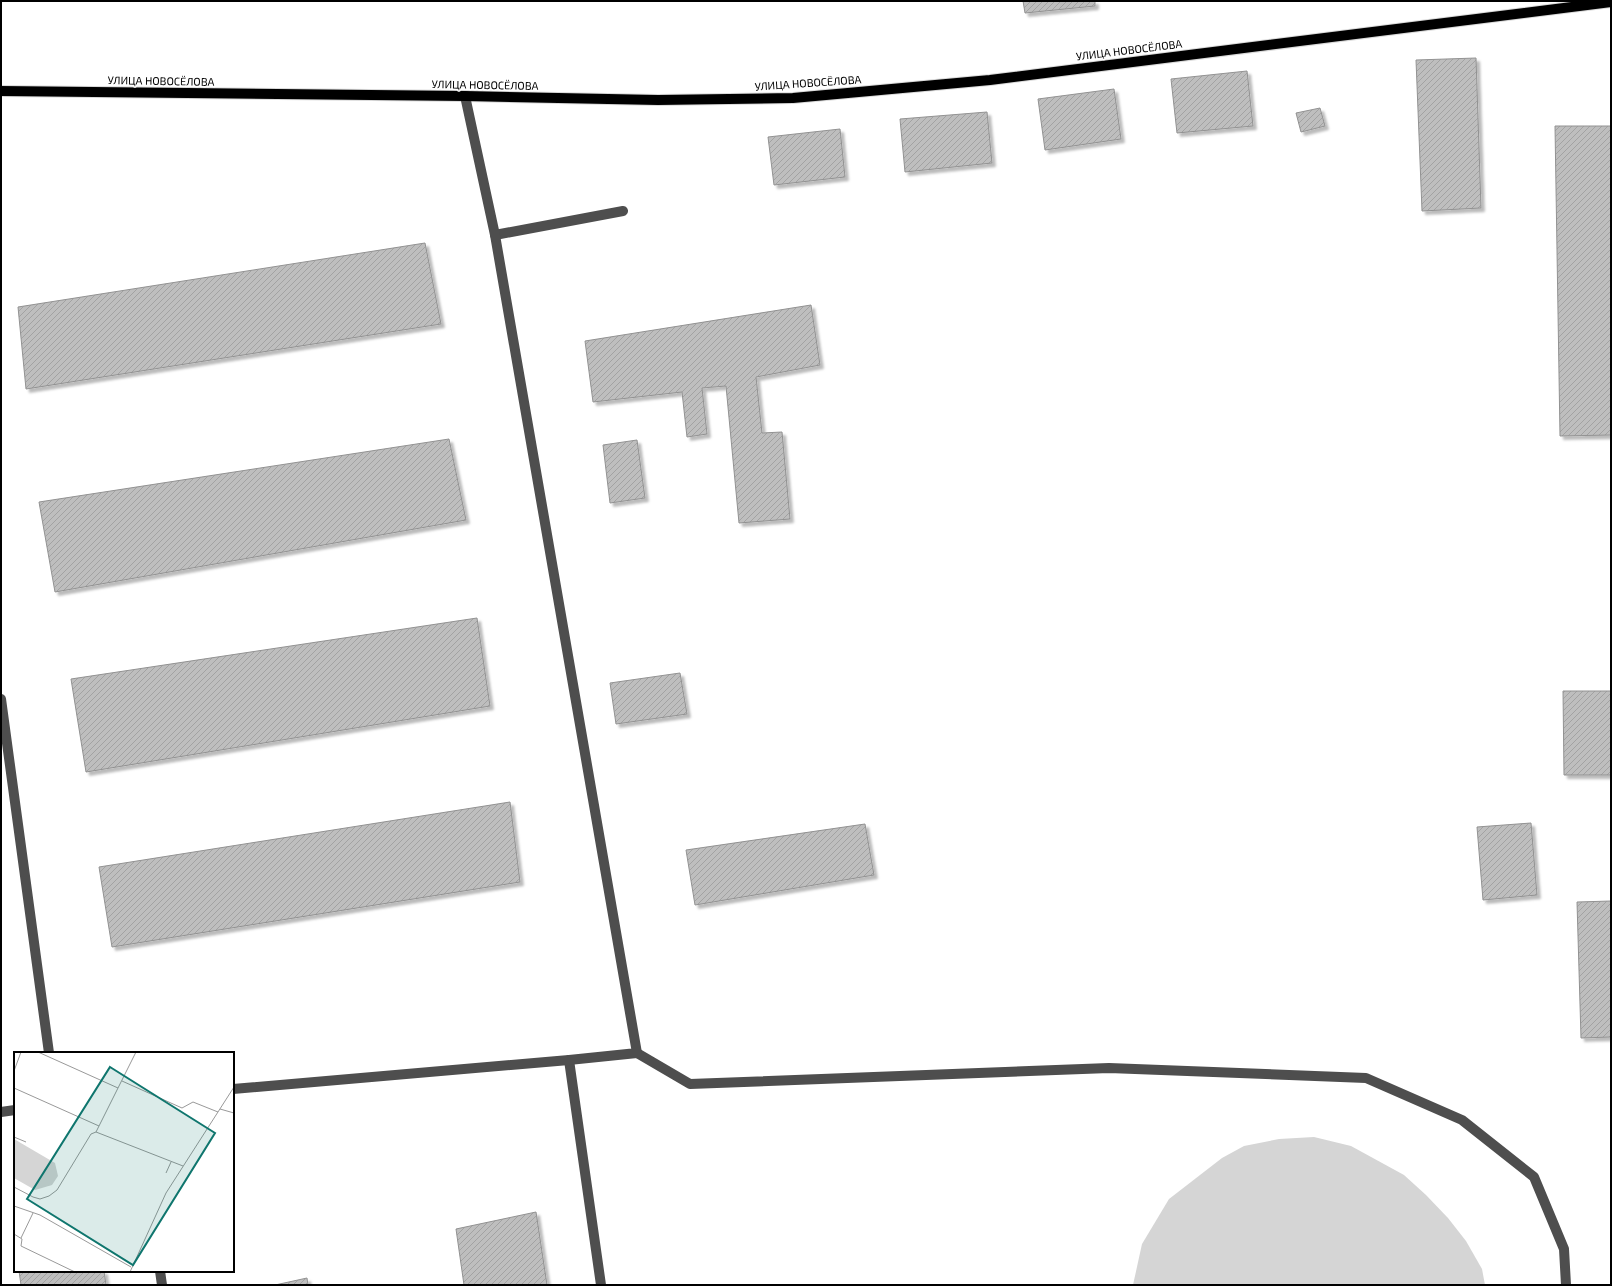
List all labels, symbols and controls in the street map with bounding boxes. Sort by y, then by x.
street label: УЛИЦА НОВОСЁЛОВА [1075,37,1183,62]
street label: УЛИЦА НОВОСЁЛОВА [754,72,862,93]
street label: УЛИЦА НОВОСЁЛОВА [107,73,215,88]
street label: УЛИЦА НОВОСЁЛОВА [431,77,539,92]
inset map [14,1052,234,1272]

